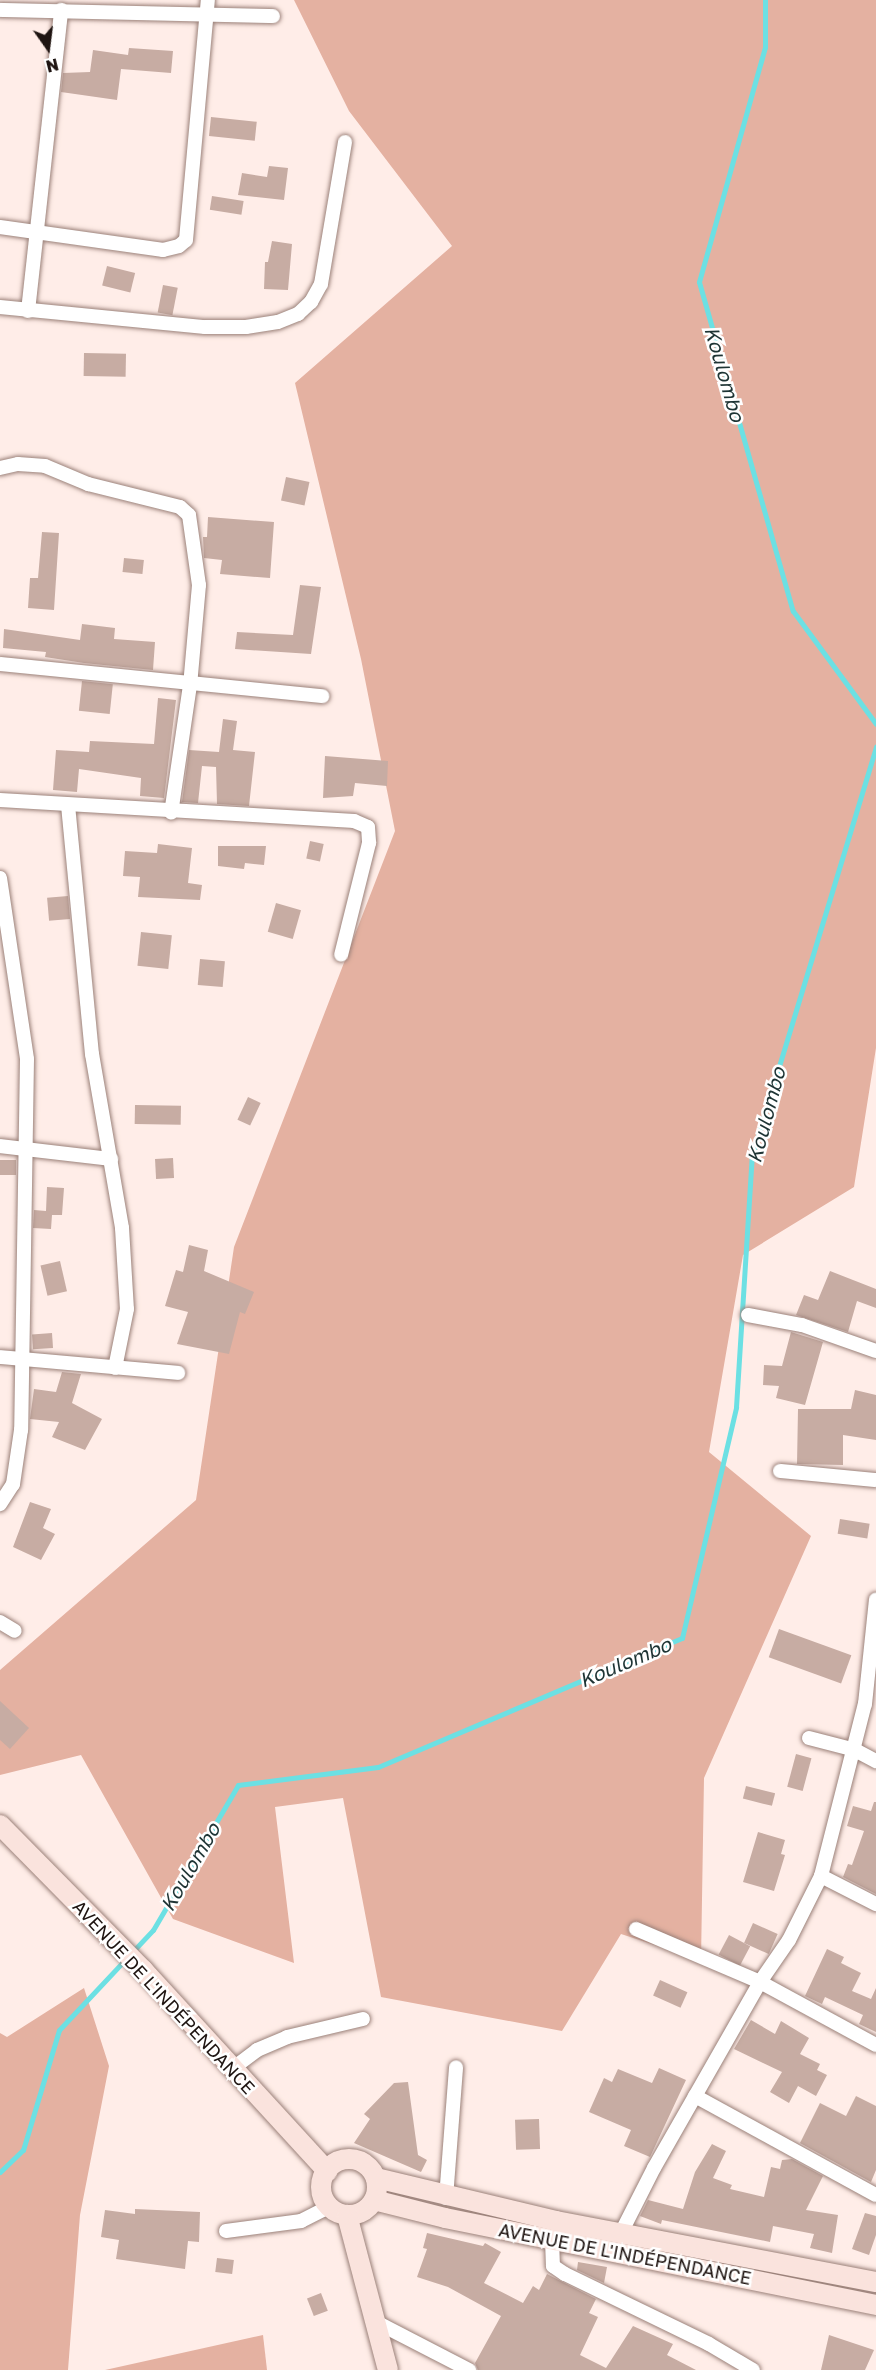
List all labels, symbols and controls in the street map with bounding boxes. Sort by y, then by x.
north arrow [18,18,78,78]
text: N [44,54,61,77]
water label: Koulombo [700,324,750,424]
water label: Koulombo [742,1065,790,1165]
water label: Koulombo [575,1632,675,1692]
water label: Koulombo [155,1819,225,1915]
street label: AVENUE DE L'INDÉPENDANCE [69,1896,259,2098]
street label: AVENUE DE L'INDÉPENDANCE [497,2219,753,2289]

